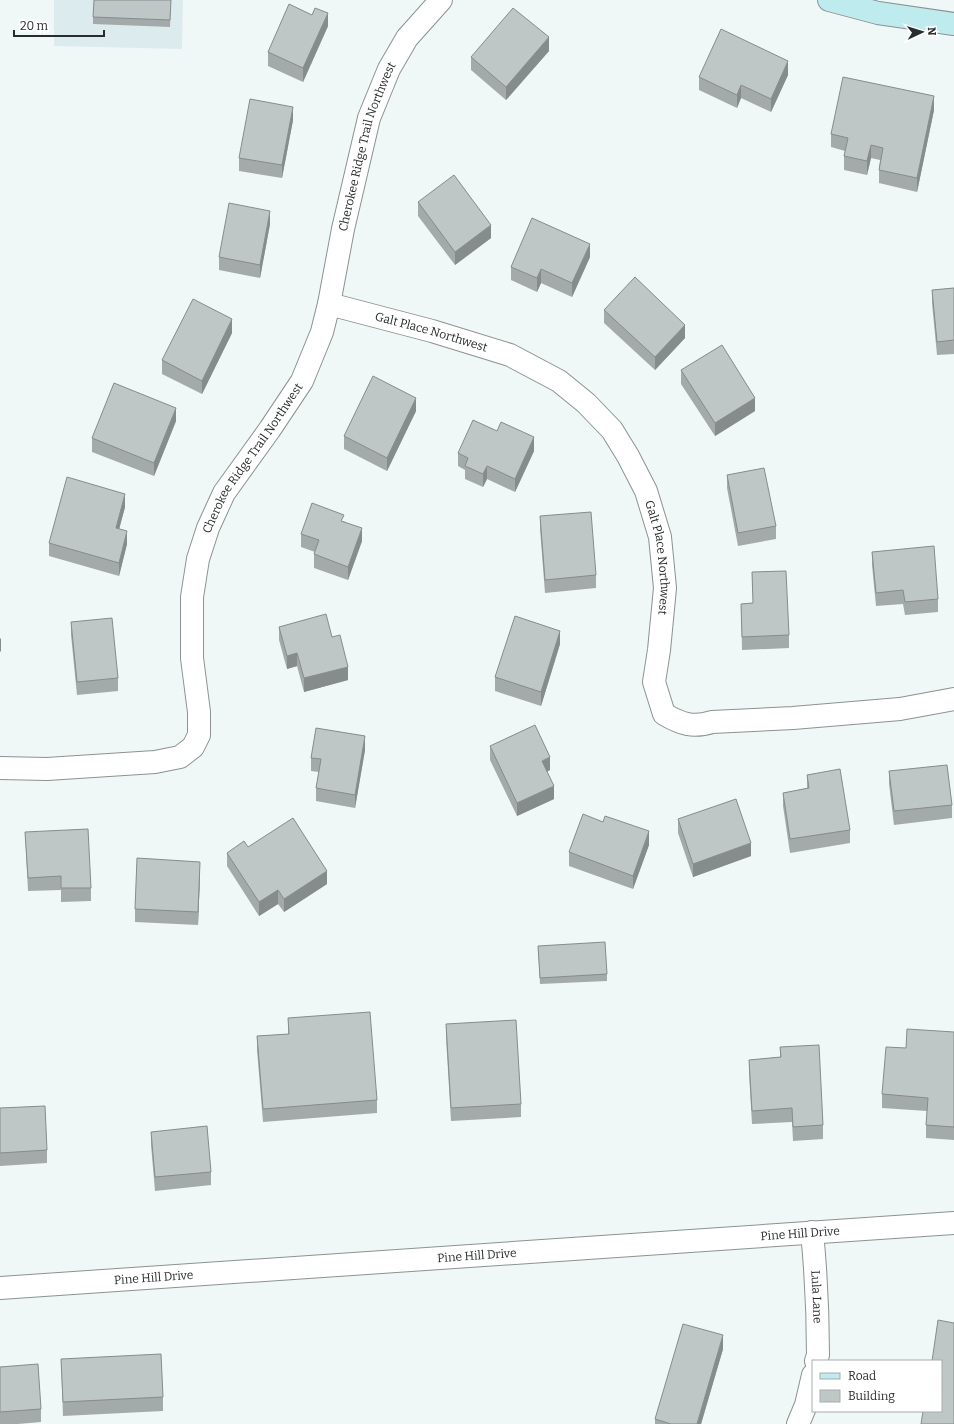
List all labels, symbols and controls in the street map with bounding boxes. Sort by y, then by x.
scale bar [14,12,104,38]
north arrow [902,12,942,52]
text: 20 m [20,19,49,33]
text: N [925,27,938,37]
street label: Cherokee Ridge Trail Northwest [336,59,399,233]
street label: Galt Place Northwest [374,309,490,355]
street label: Cherokee Ridge Trail Northwest [200,380,306,535]
street label: Galt Place Northwest [642,499,672,616]
street label: Pine Hill Drive [760,1224,840,1243]
street label: Pine Hill Drive [437,1246,517,1265]
street label: Pine Hill Drive [114,1268,194,1287]
street label: Lula Lane [808,1270,825,1324]
legend [812,1360,942,1412]
text: Road [848,1369,876,1383]
text: Building [848,1389,895,1403]

